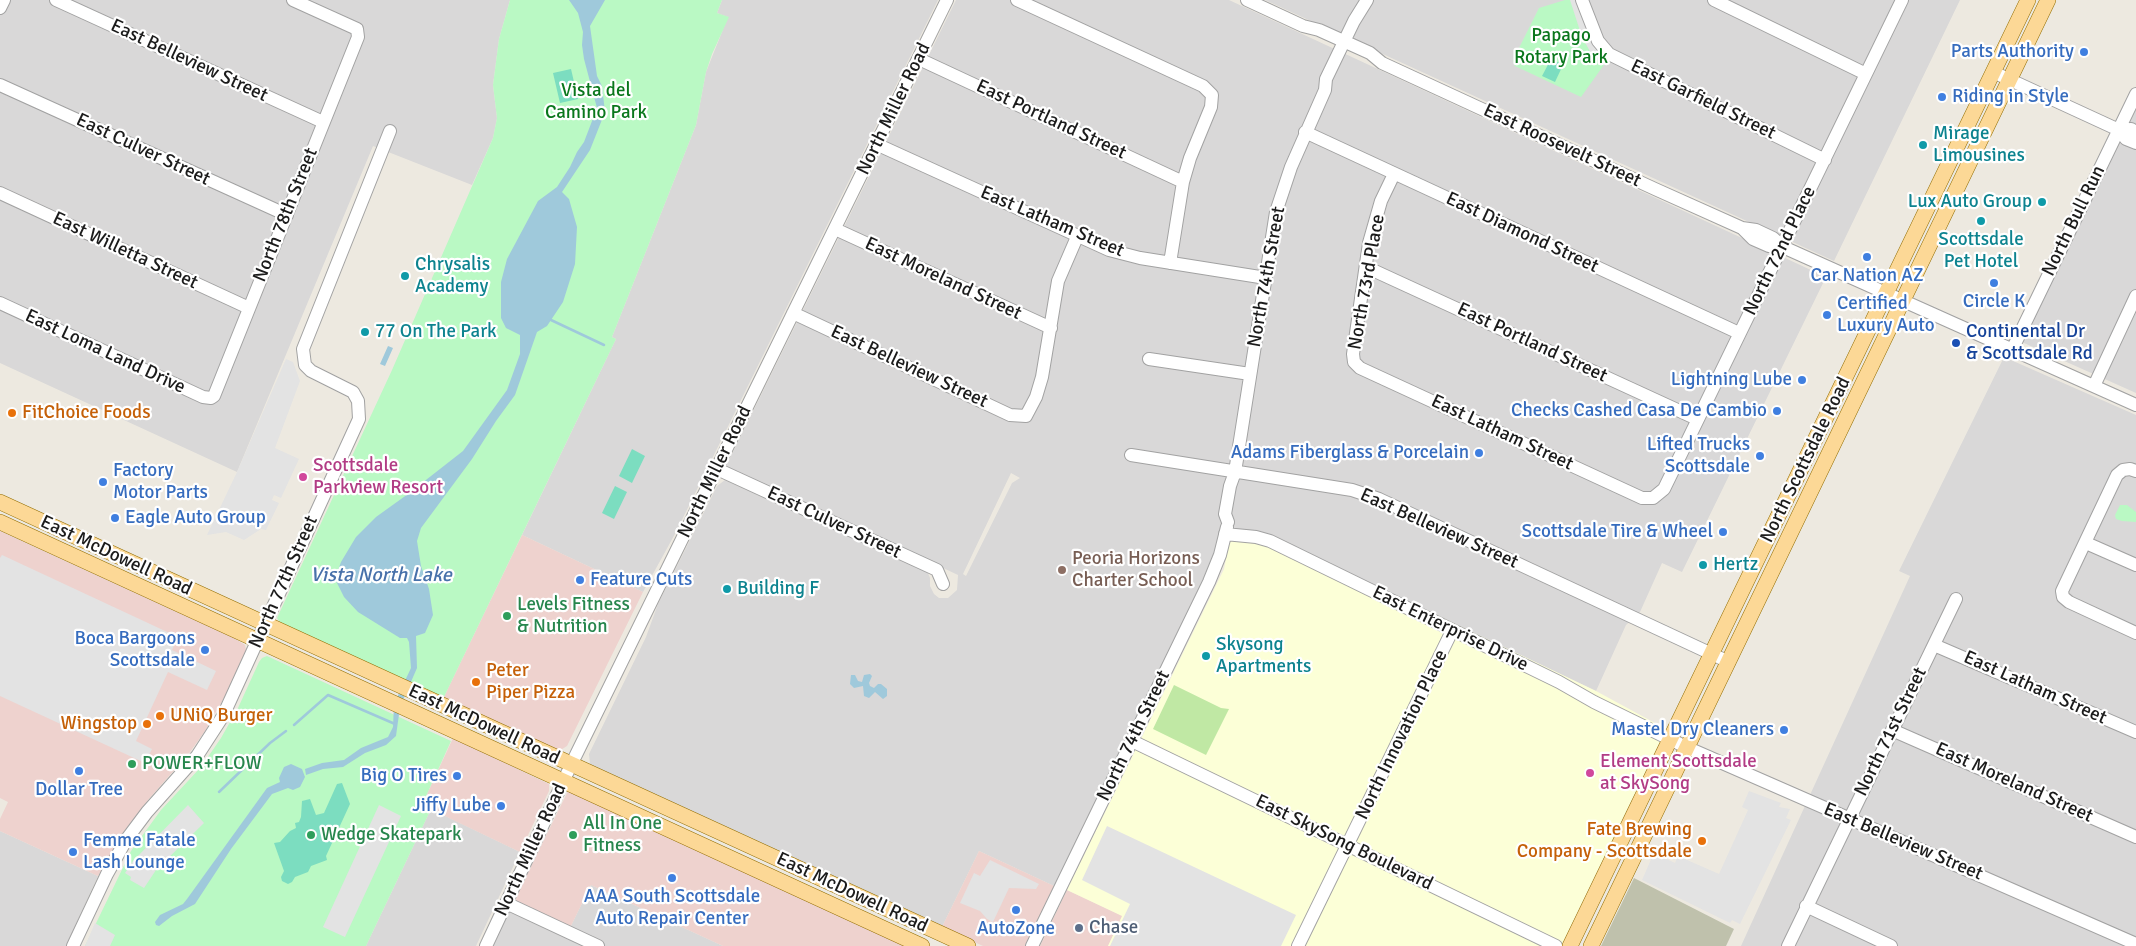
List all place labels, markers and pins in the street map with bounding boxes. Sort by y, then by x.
place label: Parts Authority [1951,41,2074,63]
marker: Parts Authority [2078,46,2090,58]
place label: Riding in Style [1952,86,2069,108]
marker: Riding in Style [1936,91,1948,103]
place label: Mirage Limousines [1933,123,2025,167]
marker: Mirage Limousines [1917,139,1929,151]
place label: Lux Auto Group [1908,191,2032,213]
marker: Lux Auto Group [2036,196,2048,208]
marker: Scottsdale Pet Hotel [1975,215,1987,227]
place label: Scottsdale Pet Hotel [1938,229,2024,273]
marker: Car Nation AZ [1861,251,1873,263]
place label: Chrysalis Academy [415,254,490,298]
place label: Car Nation AZ [1810,265,1924,287]
marker: Chrysalis Academy [399,270,411,282]
marker: Circle K [1988,277,2000,289]
place label: Circle K [1963,291,2025,313]
place label: Certified Luxury Auto [1837,293,1935,337]
marker: Certified Luxury Auto [1821,309,1833,321]
place label: 77 On The Park [375,321,497,343]
place label: Continental Dr & Scottsdale Rd [1966,321,2093,365]
marker: 77 On The Park [359,326,371,338]
marker: Continental Dr & Scottsdale Rd [1950,337,1962,349]
place label: Lightning Lube [1671,369,1792,391]
marker: Lightning Lube [1796,374,1808,386]
place label: Checks Cashed Casa De Cambio [1511,400,1767,422]
place label: FitChoice Foods [22,402,150,424]
marker: Checks Cashed Casa De Cambio [1771,405,1783,417]
marker: FitChoice Foods [6,407,18,419]
place label: Lifted Trucks Scottsdale [1647,434,1750,478]
place label: Adams Fiberglass & Porcelain [1231,442,1469,464]
marker: Adams Fiberglass & Porcelain [1473,447,1485,459]
marker: Lifted Trucks Scottsdale [1754,450,1766,462]
place label: Scottsdale Parkview Resort [313,455,443,499]
place label: Factory Motor Parts [113,460,208,504]
marker: Scottsdale Parkview Resort [297,471,309,483]
marker: Factory Motor Parts [97,476,109,488]
place label: Eagle Auto Group [125,507,266,529]
marker: Eagle Auto Group [109,512,121,524]
place label: Scottsdale Tire & Wheel [1522,521,1713,543]
marker: Scottsdale Tire & Wheel [1717,526,1729,538]
place label: Peoria Horizons Charter School [1072,548,1200,592]
place label: Hertz [1713,554,1758,576]
marker: Hertz [1697,559,1709,571]
marker: Peoria Horizons Charter School [1056,564,1068,576]
place label: Feature Cuts [590,569,692,591]
marker: Feature Cuts [574,574,586,586]
place label: Building F [737,578,819,600]
marker: Building F [721,583,733,595]
place label: Levels Fitness & Nutrition [517,594,630,638]
marker: Levels Fitness & Nutrition [501,610,513,622]
place label: Boca Bargoons Scottsdale [74,628,195,672]
place label: Skysong Apartments [1216,634,1311,678]
marker: Boca Bargoons Scottsdale [199,644,211,656]
marker: Skysong Apartments [1200,650,1212,662]
place label: Peter Piper Pizza [486,660,575,704]
marker: Peter Piper Pizza [470,676,482,688]
place label: UNiQ Burger [170,705,273,727]
marker: UNiQ Burger [154,710,166,722]
place label: Wingstop [61,713,137,735]
marker: Wingstop [141,718,153,730]
place label: Mastel Dry Cleaners [1611,719,1774,741]
marker: Mastel Dry Cleaners [1778,724,1790,736]
place label: Element Scottsdale at SkySong [1600,751,1757,795]
place label: POWER+FLOW [142,753,262,775]
marker: POWER+FLOW [126,758,138,770]
marker: Dollar Tree [73,765,85,777]
place label: Big O Tires [361,765,447,787]
marker: Element Scottsdale at SkySong [1584,767,1596,779]
marker: Big O Tires [451,770,463,782]
place label: Dollar Tree [35,779,123,801]
place label: Jiffy Lube [412,795,491,817]
marker: Jiffy Lube [495,800,507,812]
place label: All In One Fitness [583,813,662,857]
place label: Fate Brewing Company - Scottsdale [1517,819,1692,863]
place label: Wedge Skatepark [321,824,461,846]
marker: Wedge Skatepark [305,829,317,841]
marker: All In One Fitness [567,829,579,841]
place label: Femme Fatale Lash Lounge [83,830,196,874]
marker: Fate Brewing Company - Scottsdale [1696,835,1708,847]
marker: Femme Fatale Lash Lounge [67,846,79,858]
marker: AAA South Scottsdale Auto Repair Center [666,872,678,884]
place label: AAA South Scottsdale Auto Repair Center [584,886,760,930]
marker: AutoZone [1010,904,1022,916]
place label: Chase [1089,917,1138,939]
place label: AutoZone [977,918,1055,940]
marker: Chase [1073,922,1085,934]

